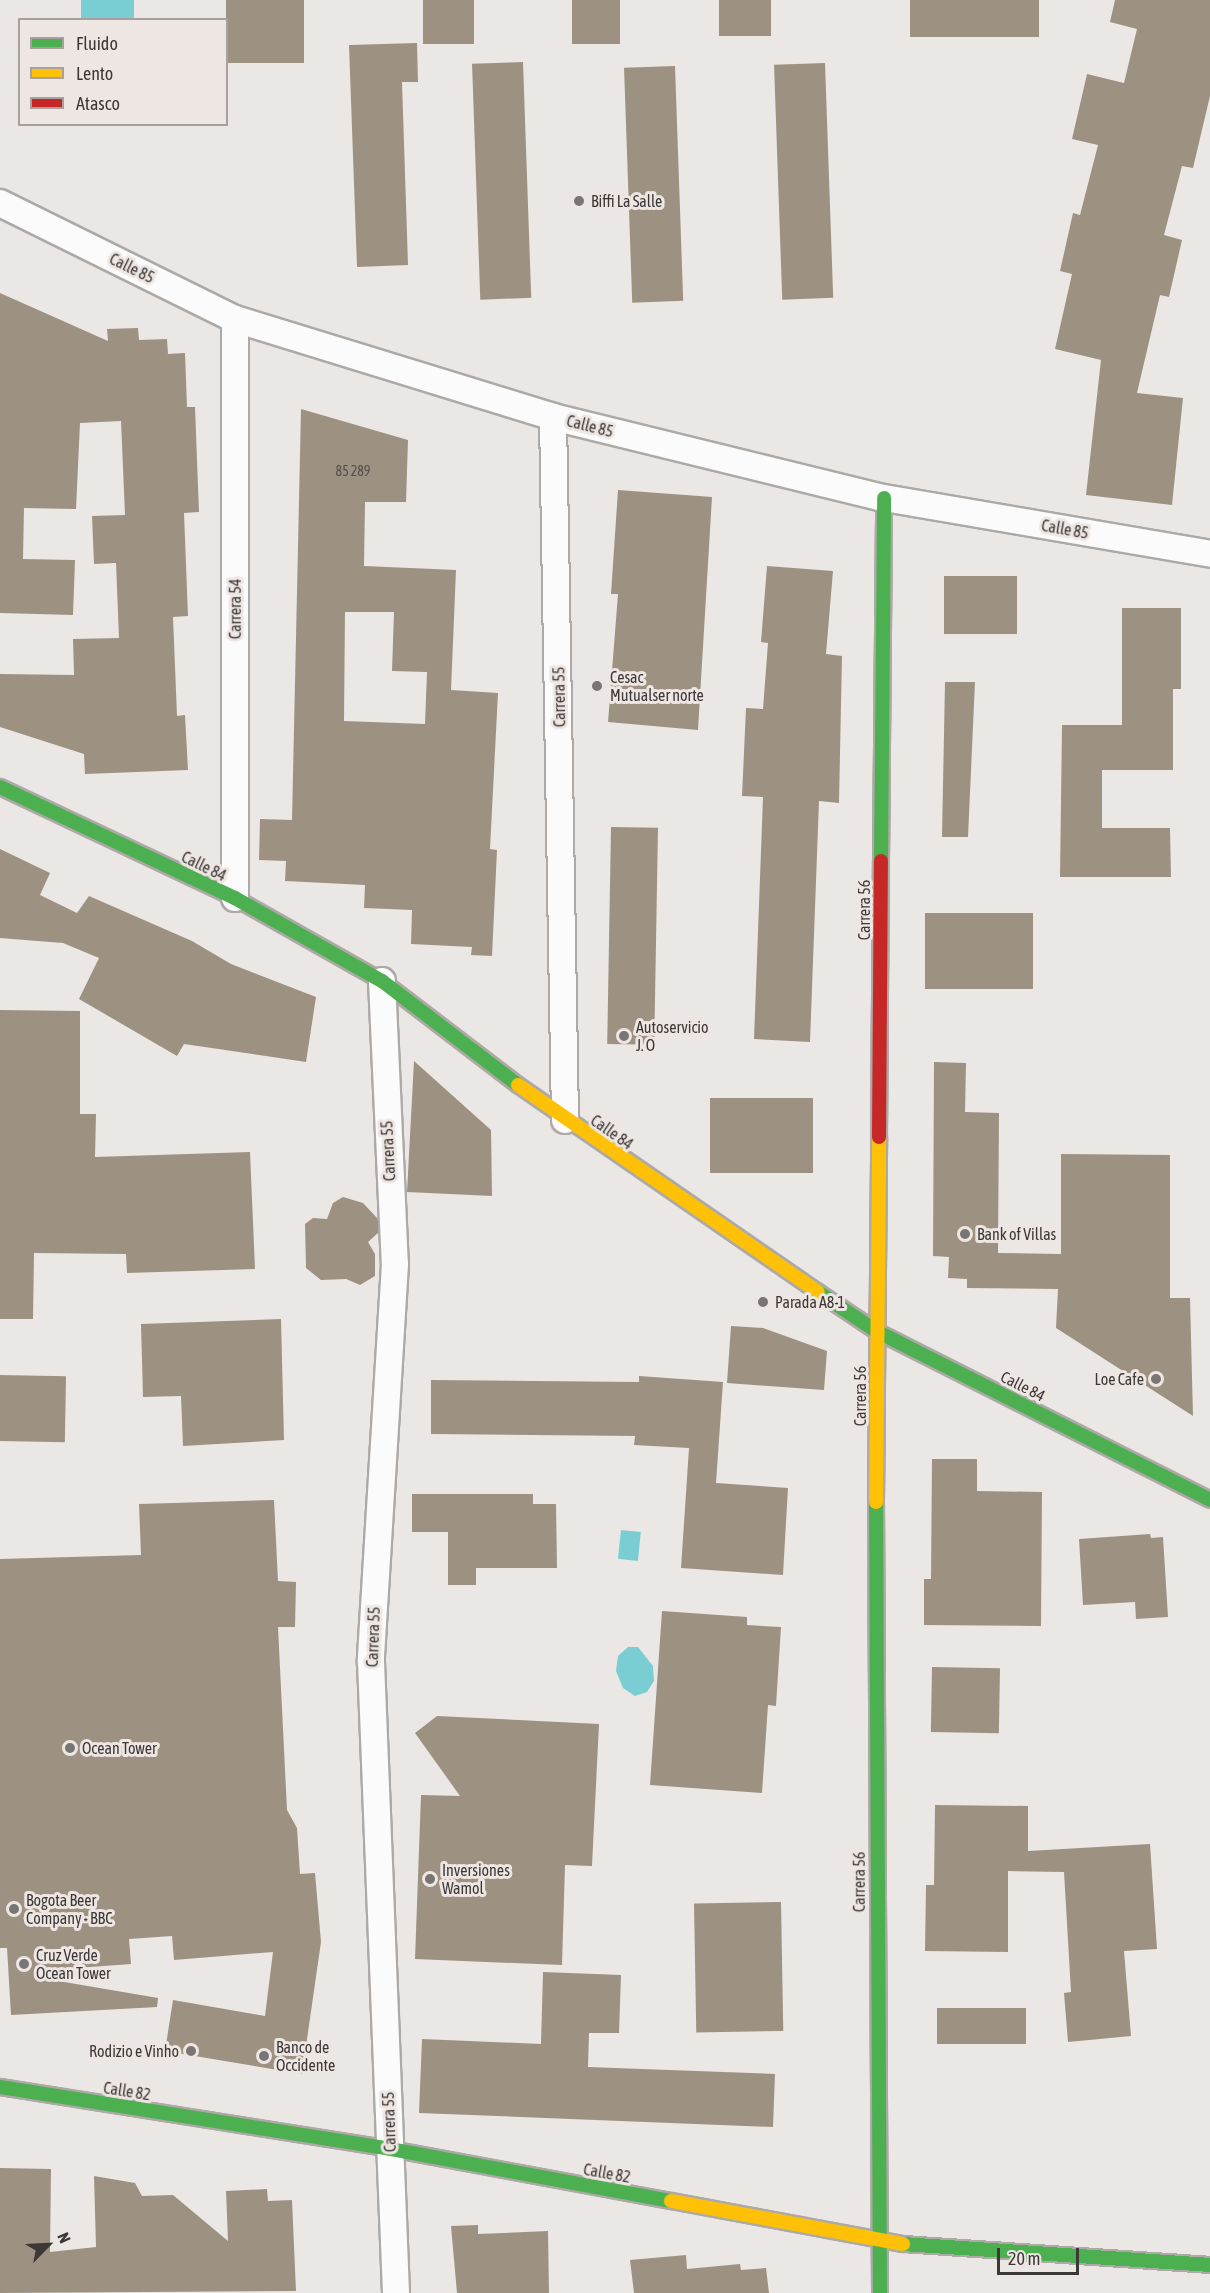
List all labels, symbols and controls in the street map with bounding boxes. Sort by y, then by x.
legend [18,18,228,126]
text: Fluido [76,33,118,54]
text: Lento [76,63,113,84]
text: Atasco [76,93,120,114]
place label: Biffi La Salle [591,191,662,211]
marker: Biffi La Salle [572,194,586,208]
street label: Calle 85 [106,249,158,287]
street label: Calle 85 [565,411,615,441]
house number: 85 289 [336,463,370,479]
street label: Calle 85 [1040,515,1090,543]
street label: Carrera 54 [225,579,245,639]
street label: Carrera 55 [549,667,569,727]
place label: Cesac Mutualser norte [610,667,704,705]
marker: Cesac Mutualser norte [588,677,606,695]
street label: Calle 84 [178,847,230,885]
street label: Carrera 56 [854,880,874,940]
place label: Autoservicio J. O [636,1017,709,1055]
marker: Autoservicio J. O [617,1029,631,1043]
street label: Calle 84 [587,1111,637,1153]
street label: Carrera 55 [377,1120,399,1182]
place label: Bank of Villas [977,1224,1056,1244]
marker: Bank of Villas [958,1227,972,1241]
place label: Parada A8-1 [775,1292,845,1312]
marker: Parada A8-1 [756,1295,770,1309]
street label: Carrera 56 [850,1366,870,1426]
street label: Calle 84 [997,1367,1049,1405]
place label: Loe Cafe [1095,1369,1144,1389]
marker: Loe Cafe [1149,1372,1163,1386]
street label: Carrera 55 [362,1606,384,1668]
place label: Ocean Tower [82,1738,157,1758]
marker: Ocean Tower [63,1741,77,1755]
street label: Carrera 56 [849,1852,869,1912]
place label: Inversiones Wamol [442,1860,510,1898]
marker: Inversiones Wamol [423,1872,437,1886]
place label: Bogota Beer Company - BBC [26,1890,112,1928]
marker: Bogota Beer Company - BBC [7,1902,21,1916]
place label: Cruz Verde Ocean Tower [36,1945,111,1983]
marker: Cruz Verde Ocean Tower [17,1957,31,1971]
place label: Banco de Occidente [276,2037,335,2075]
place label: Rodizio e Vinho [89,2041,179,2061]
marker: Rodizio e Vinho [184,2044,198,2058]
marker: Banco de Occidente [257,2049,271,2063]
street label: Calle 82 [102,2078,152,2104]
street label: Carrera 55 [378,2091,400,2153]
street label: Calle 82 [582,2159,632,2187]
north arrow [18,2215,78,2275]
text: N [54,2230,75,2246]
scale bar [1000,2236,1082,2274]
text: 20 m [1008,2248,1040,2269]

